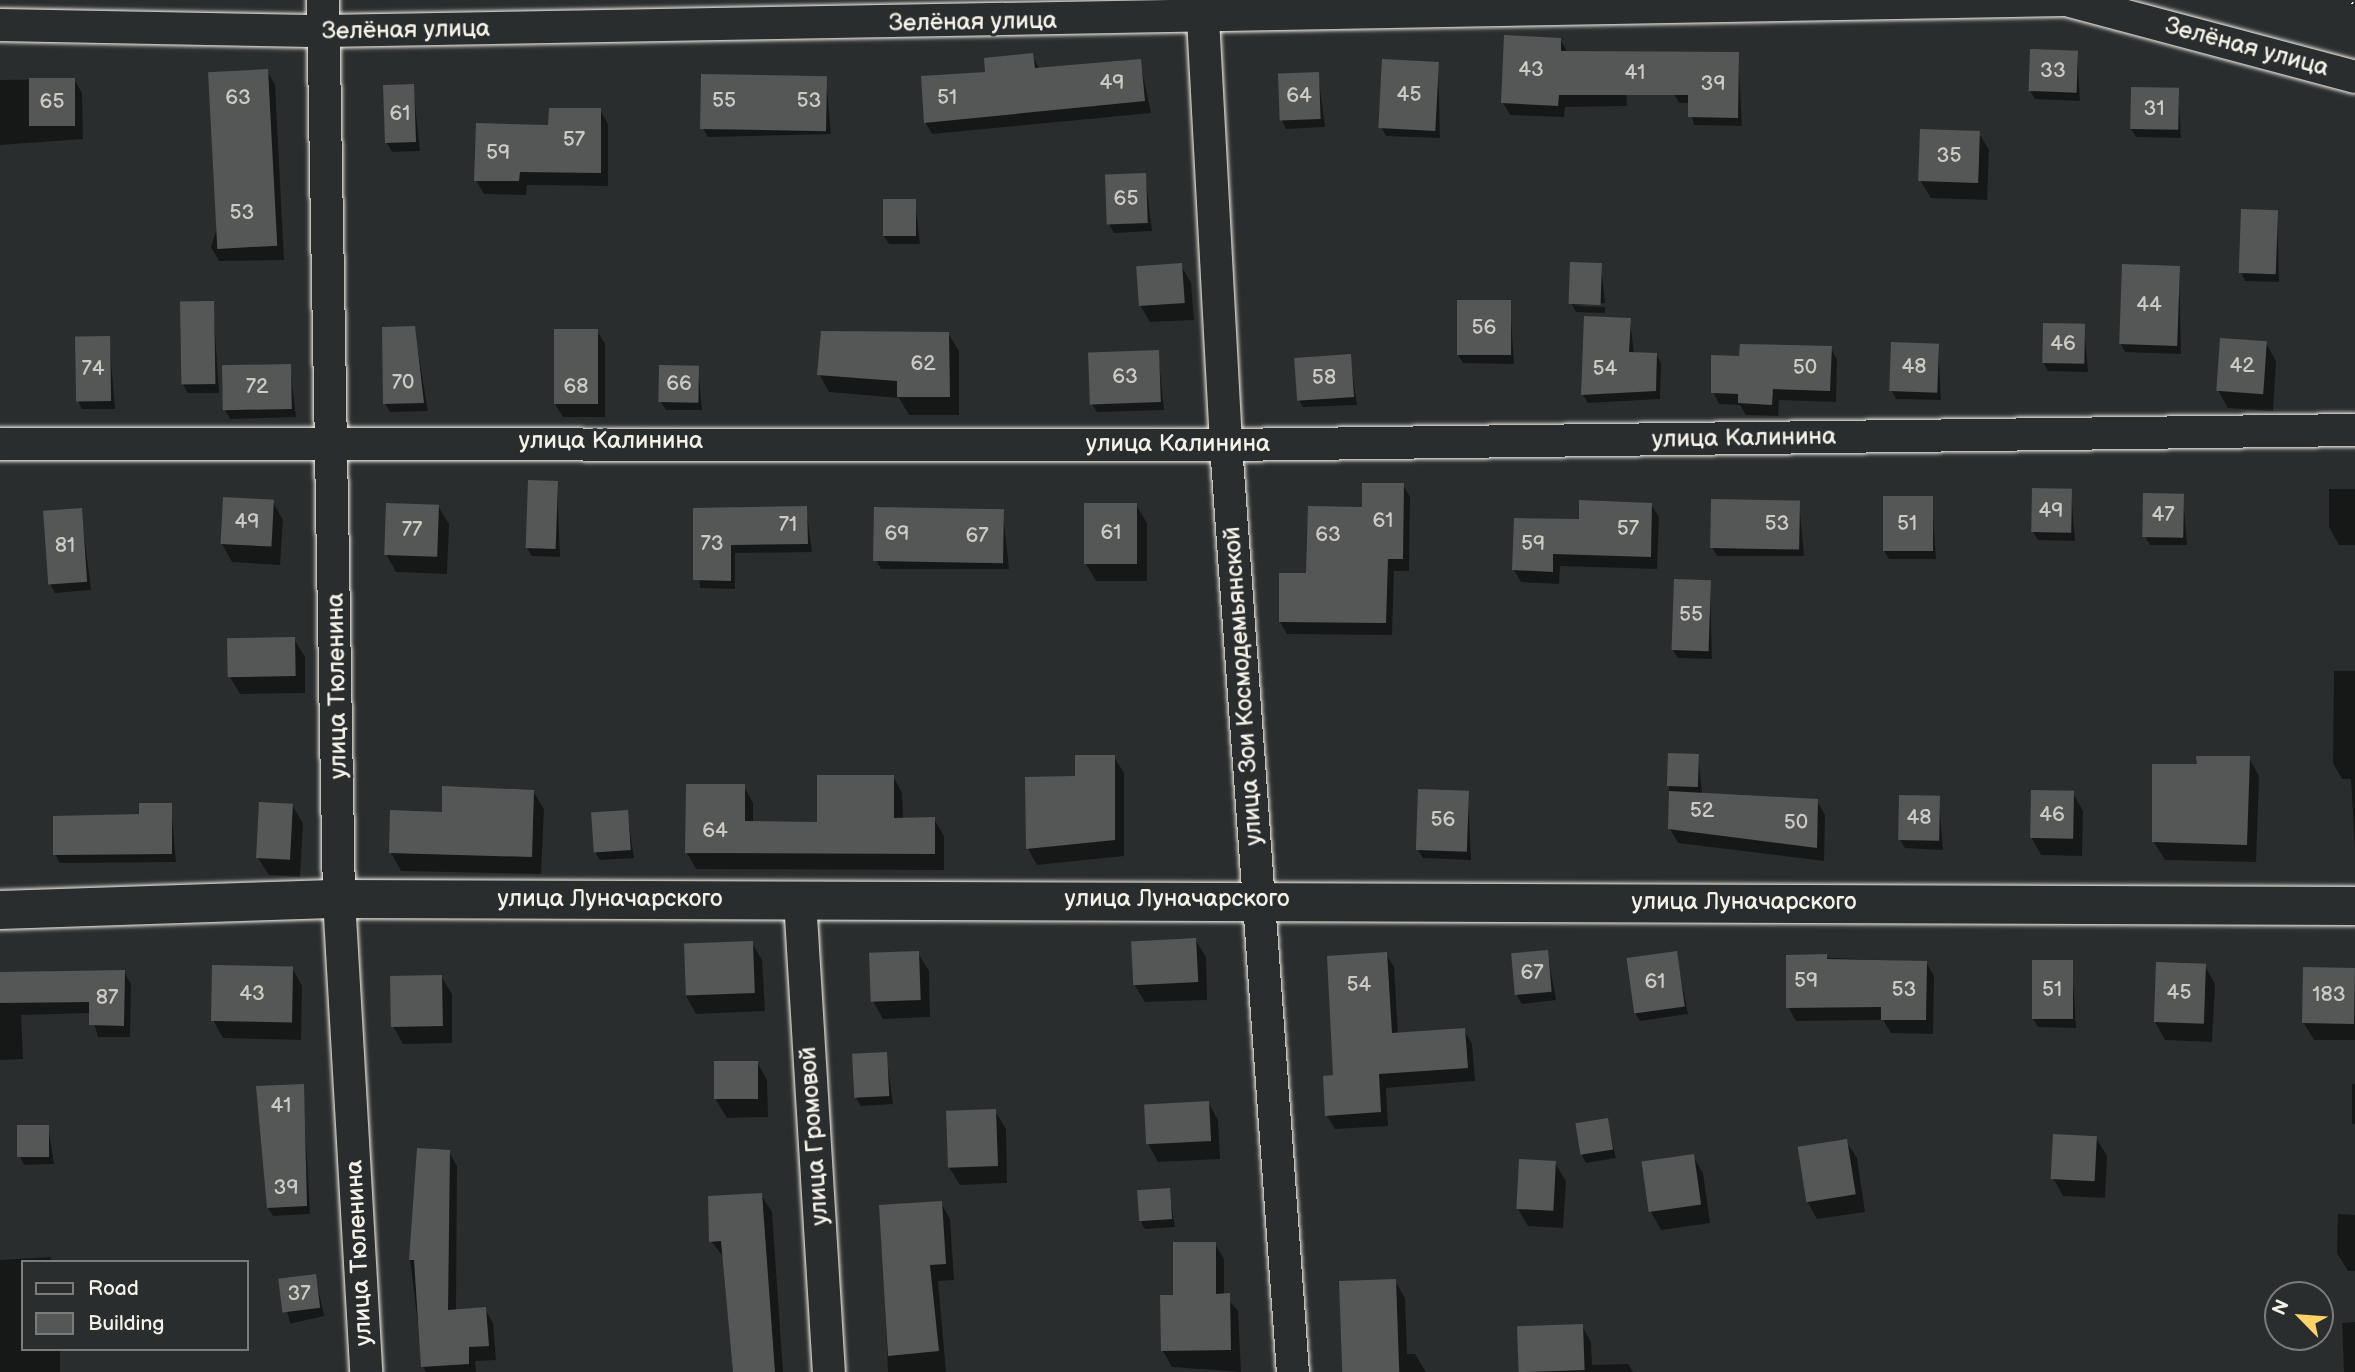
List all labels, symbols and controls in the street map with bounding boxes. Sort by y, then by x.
street label: Зелёная улица [889,6,1057,38]
street label: Зелёная улица [2162,11,2332,83]
street label: Зелёная улица [322,14,490,46]
house number: 43 [1518,57,1544,83]
house number: 33 [2040,58,2066,84]
house number: 41 [1625,60,1645,86]
house number: 49 [1100,70,1124,96]
house number: 39 [1700,71,1726,97]
house number: 45 [1397,82,1421,108]
house number: 64 [1286,83,1312,109]
house number: 63 [225,85,251,111]
house number: 51 [937,85,957,111]
house number: 55 [712,88,736,114]
house number: 53 [797,88,821,114]
house number: 65 [40,89,64,115]
house number: 31 [2143,96,2165,122]
house number: 61 [390,101,410,127]
house number: 57 [563,127,585,153]
house number: 59 [486,140,510,166]
house number: 35 [1937,143,1961,169]
house number: 65 [1114,186,1138,212]
house number: 53 [230,200,254,226]
house number: 44 [2136,292,2162,318]
house number: 56 [1472,315,1496,341]
house number: 46 [2050,331,2076,357]
house number: 62 [910,351,936,377]
house number: 42 [2229,353,2255,379]
house number: 48 [1901,354,1927,380]
house number: 50 [1793,355,1817,381]
house number: 74 [81,356,105,382]
house number: 54 [1593,356,1617,382]
house number: 63 [1112,364,1138,390]
house number: 58 [1312,365,1336,391]
house number: 70 [392,370,414,396]
house number: 66 [666,371,692,397]
house number: 72 [246,374,268,400]
house number: 68 [563,374,589,400]
street label: улица Калинина [1652,422,1836,454]
street label: улица Калинина [519,427,703,455]
street label: улица Калинина [1086,430,1270,458]
house number: 49 [2039,498,2063,524]
house number: 47 [2151,502,2175,528]
house number: 61 [1373,508,1393,534]
house number: 49 [235,509,259,535]
house number: 53 [1765,511,1789,537]
house number: 51 [1897,511,1917,537]
house number: 71 [779,512,797,538]
house number: 57 [1617,516,1639,542]
house number: 77 [402,517,422,543]
house number: 61 [1101,520,1121,546]
house number: 69 [885,521,909,547]
house number: 63 [1315,522,1341,548]
house number: 67 [965,523,989,549]
street label: улица Зои Космодемьянской [1217,526,1269,846]
house number: 73 [700,531,724,557]
house number: 59 [1521,531,1545,557]
house number: 81 [55,533,75,559]
street label: улица Тюленина [321,593,353,779]
house number: 55 [1679,602,1703,628]
house number: 52 [1690,798,1714,824]
house number: 46 [2039,802,2065,828]
house number: 48 [1906,805,1932,831]
house number: 56 [1431,807,1455,833]
house number: 50 [1784,810,1808,836]
house number: 64 [702,818,728,844]
street label: улица Луначарского [497,885,723,913]
street label: улица Луначарского [1064,885,1290,913]
street label: улица Луначарского [1631,888,1857,916]
house number: 67 [1520,960,1544,986]
house number: 59 [1794,968,1818,994]
house number: 61 [1645,969,1665,995]
house number: 54 [1347,972,1371,998]
house number: 53 [1892,977,1916,1003]
house number: 51 [2042,977,2062,1003]
house number: 45 [2167,980,2191,1006]
house number: 43 [239,981,265,1007]
house number: 183 [2312,982,2346,1008]
house number: 87 [96,985,118,1011]
street label: улица Громовой [793,1046,835,1226]
house number: 41 [271,1093,291,1119]
street label: улица Тюленина [340,1159,378,1347]
house number: 39 [273,1175,299,1201]
legend [21,1260,248,1351]
text: Road [88,1276,139,1301]
house number: 37 [287,1281,311,1307]
north arrow [2264,1281,2334,1351]
text: N [2268,1296,2295,1319]
text: Building [88,1311,164,1336]

